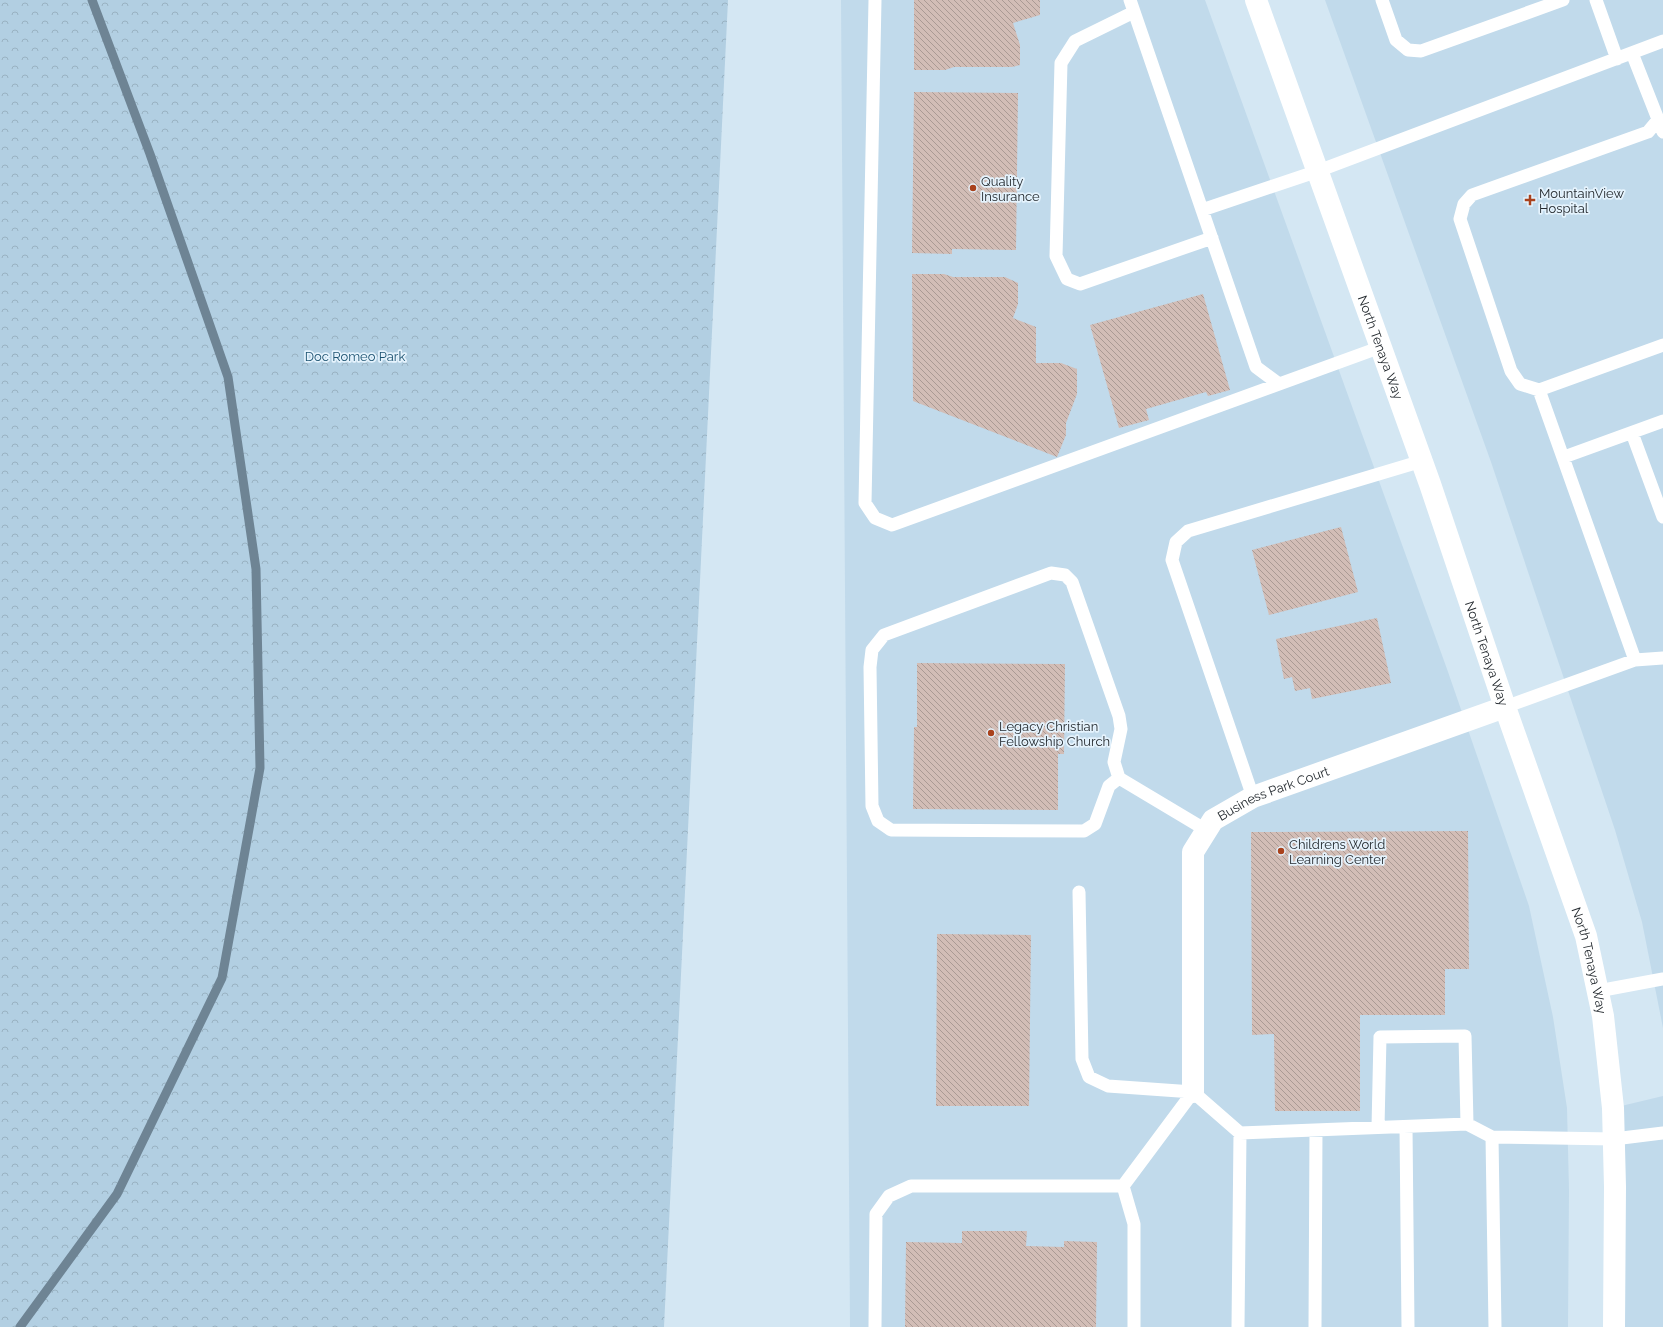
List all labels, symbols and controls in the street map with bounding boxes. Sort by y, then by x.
place label: Quality Insurance [981,174,1040,204]
marker: Quality Insurance [968,183,978,193]
place label: MountainView Hospital [1539,186,1625,216]
marker: MountainView Hospital [1524,194,1536,206]
street label: North Tenaya Way [1355,293,1406,401]
park label: Doc Romeo Park [305,349,405,364]
street label: North Tenaya Way [1462,599,1511,708]
place label: Legacy Christian Fellowship Church [999,719,1110,749]
marker: Legacy Christian Fellowship Church [986,728,996,738]
street label: Business Park Court [1215,763,1332,824]
place label: Childrens World Learning Center [1289,837,1386,867]
marker: Childrens World Learning Center [1276,846,1286,856]
street label: North Tenaya Way [1568,905,1609,1015]

